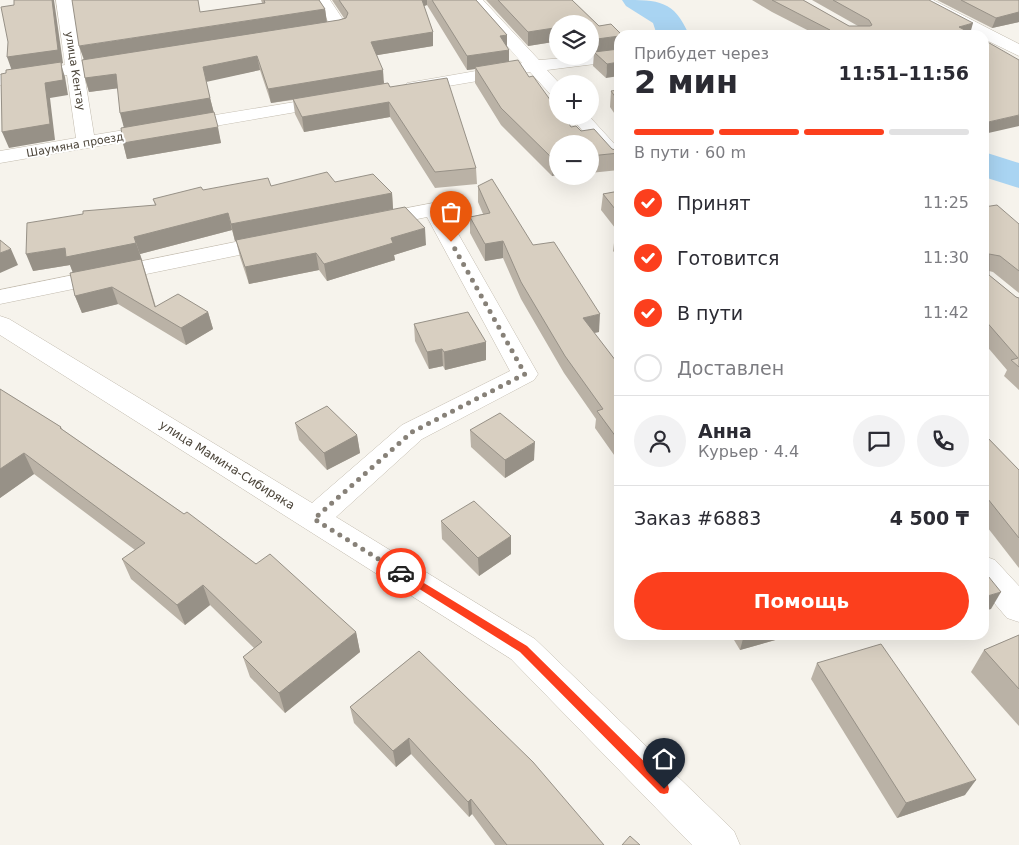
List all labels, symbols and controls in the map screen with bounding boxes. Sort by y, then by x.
map controls [549,15,599,185]
button: layers [549,15,599,65]
street label: улица Кентау [62,31,88,112]
text: Прибудет через [634,44,769,63]
text: 11:51–11:56 [839,62,969,84]
text: 2 мин [634,63,738,101]
button: + [549,75,599,125]
street label: Шаумяна проезд [25,130,125,160]
button: − [549,135,599,185]
text: В пути · 60 m [634,143,746,162]
icon: check [634,189,662,217]
pin [430,191,472,242]
text: Принят [677,192,751,214]
text: 11:25 [923,193,969,212]
icon: bag [437,198,465,226]
icon: check [634,244,662,272]
text: Готовится [677,247,779,269]
text: 11:30 [923,248,969,267]
icon: check [634,299,662,327]
text: В пути [677,302,743,324]
text: 11:42 [923,303,969,322]
text: Доставлен [677,357,784,379]
button: person [634,415,686,467]
button: chat [853,415,905,467]
button: phone [917,415,969,467]
street label: улица Мамина-Сибиряка [157,418,297,512]
text: Анна [698,420,752,442]
text: Курьер · 4.4 [698,442,799,461]
text: Заказ #6883 [634,507,761,529]
text: 4 500 ₸ [890,507,969,529]
courier [376,548,426,598]
icon: car [387,559,415,587]
button: Помощь [634,572,969,630]
pin [643,738,685,789]
icon: home [650,745,678,773]

